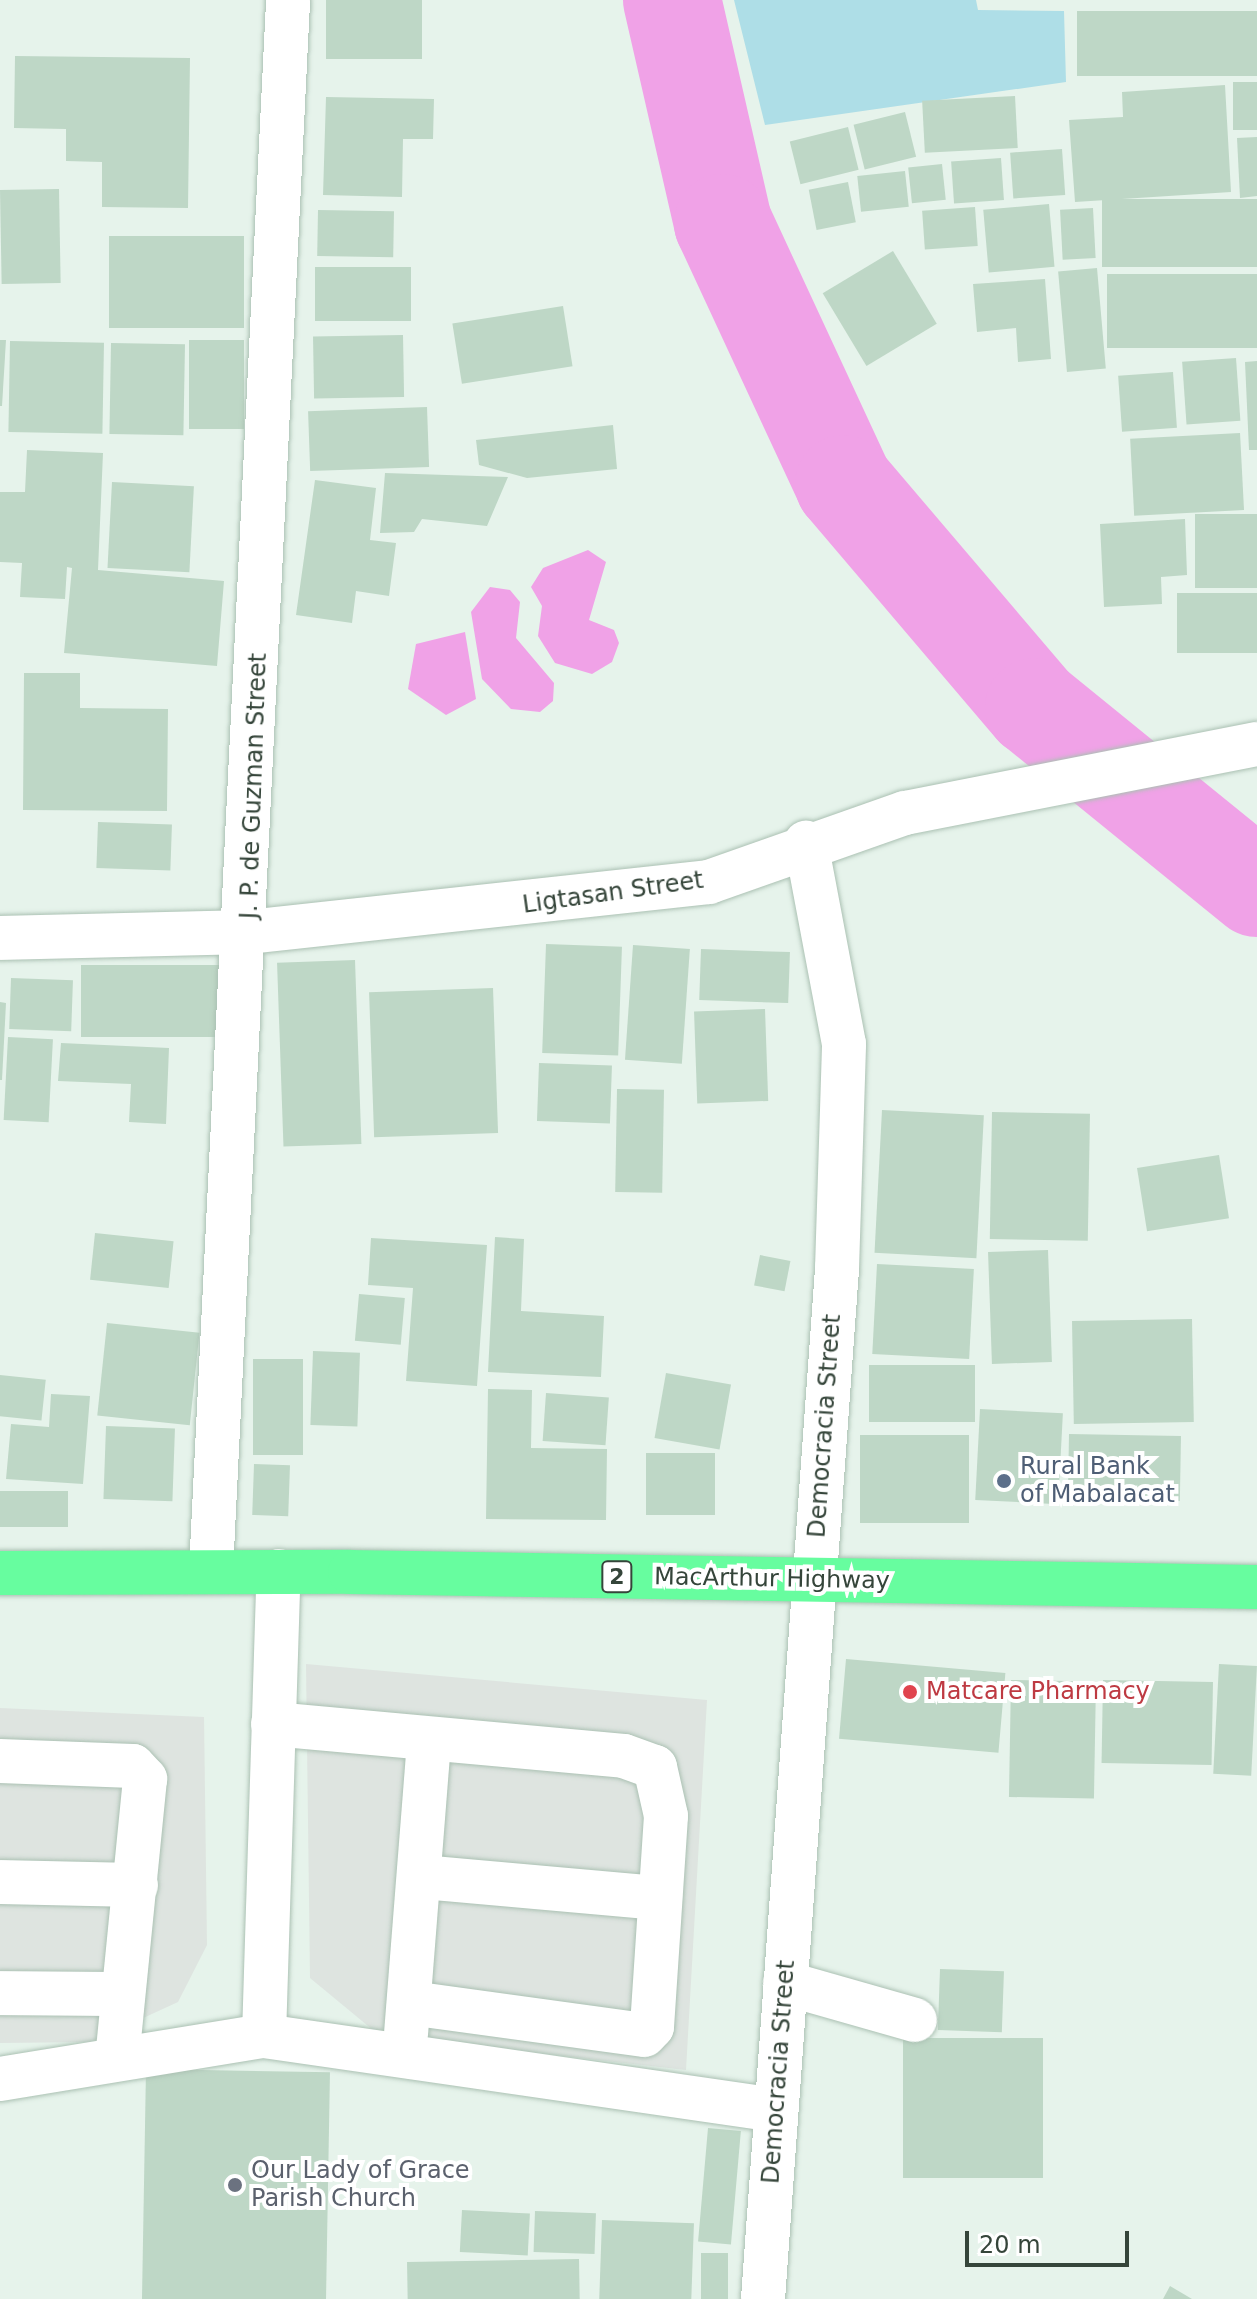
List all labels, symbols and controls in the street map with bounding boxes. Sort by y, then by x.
street label: J. P. de Guzman Street [235,652,273,920]
street label: Ligtasan Street [521,866,705,920]
street label: Democracia Street [803,1313,847,1539]
place label: Rural Bank of Mabalacat [1020,1453,1175,1509]
marker: Rural Bank of Mabalacat [995,1472,1013,1490]
road number: 2 [601,1559,633,1595]
street label: MacArthur Highway [654,1563,890,1595]
place label: Matcare Pharmacy [926,1678,1150,1706]
marker: Matcare Pharmacy [901,1683,919,1701]
street label: Democracia Street [757,1959,801,2185]
place label: Our Lady of Grace Parish Church [251,2157,470,2213]
marker: Our Lady of Grace Parish Church [226,2176,244,2194]
scale bar [969,2215,1133,2265]
text: 20 m [979,2231,1041,2259]

